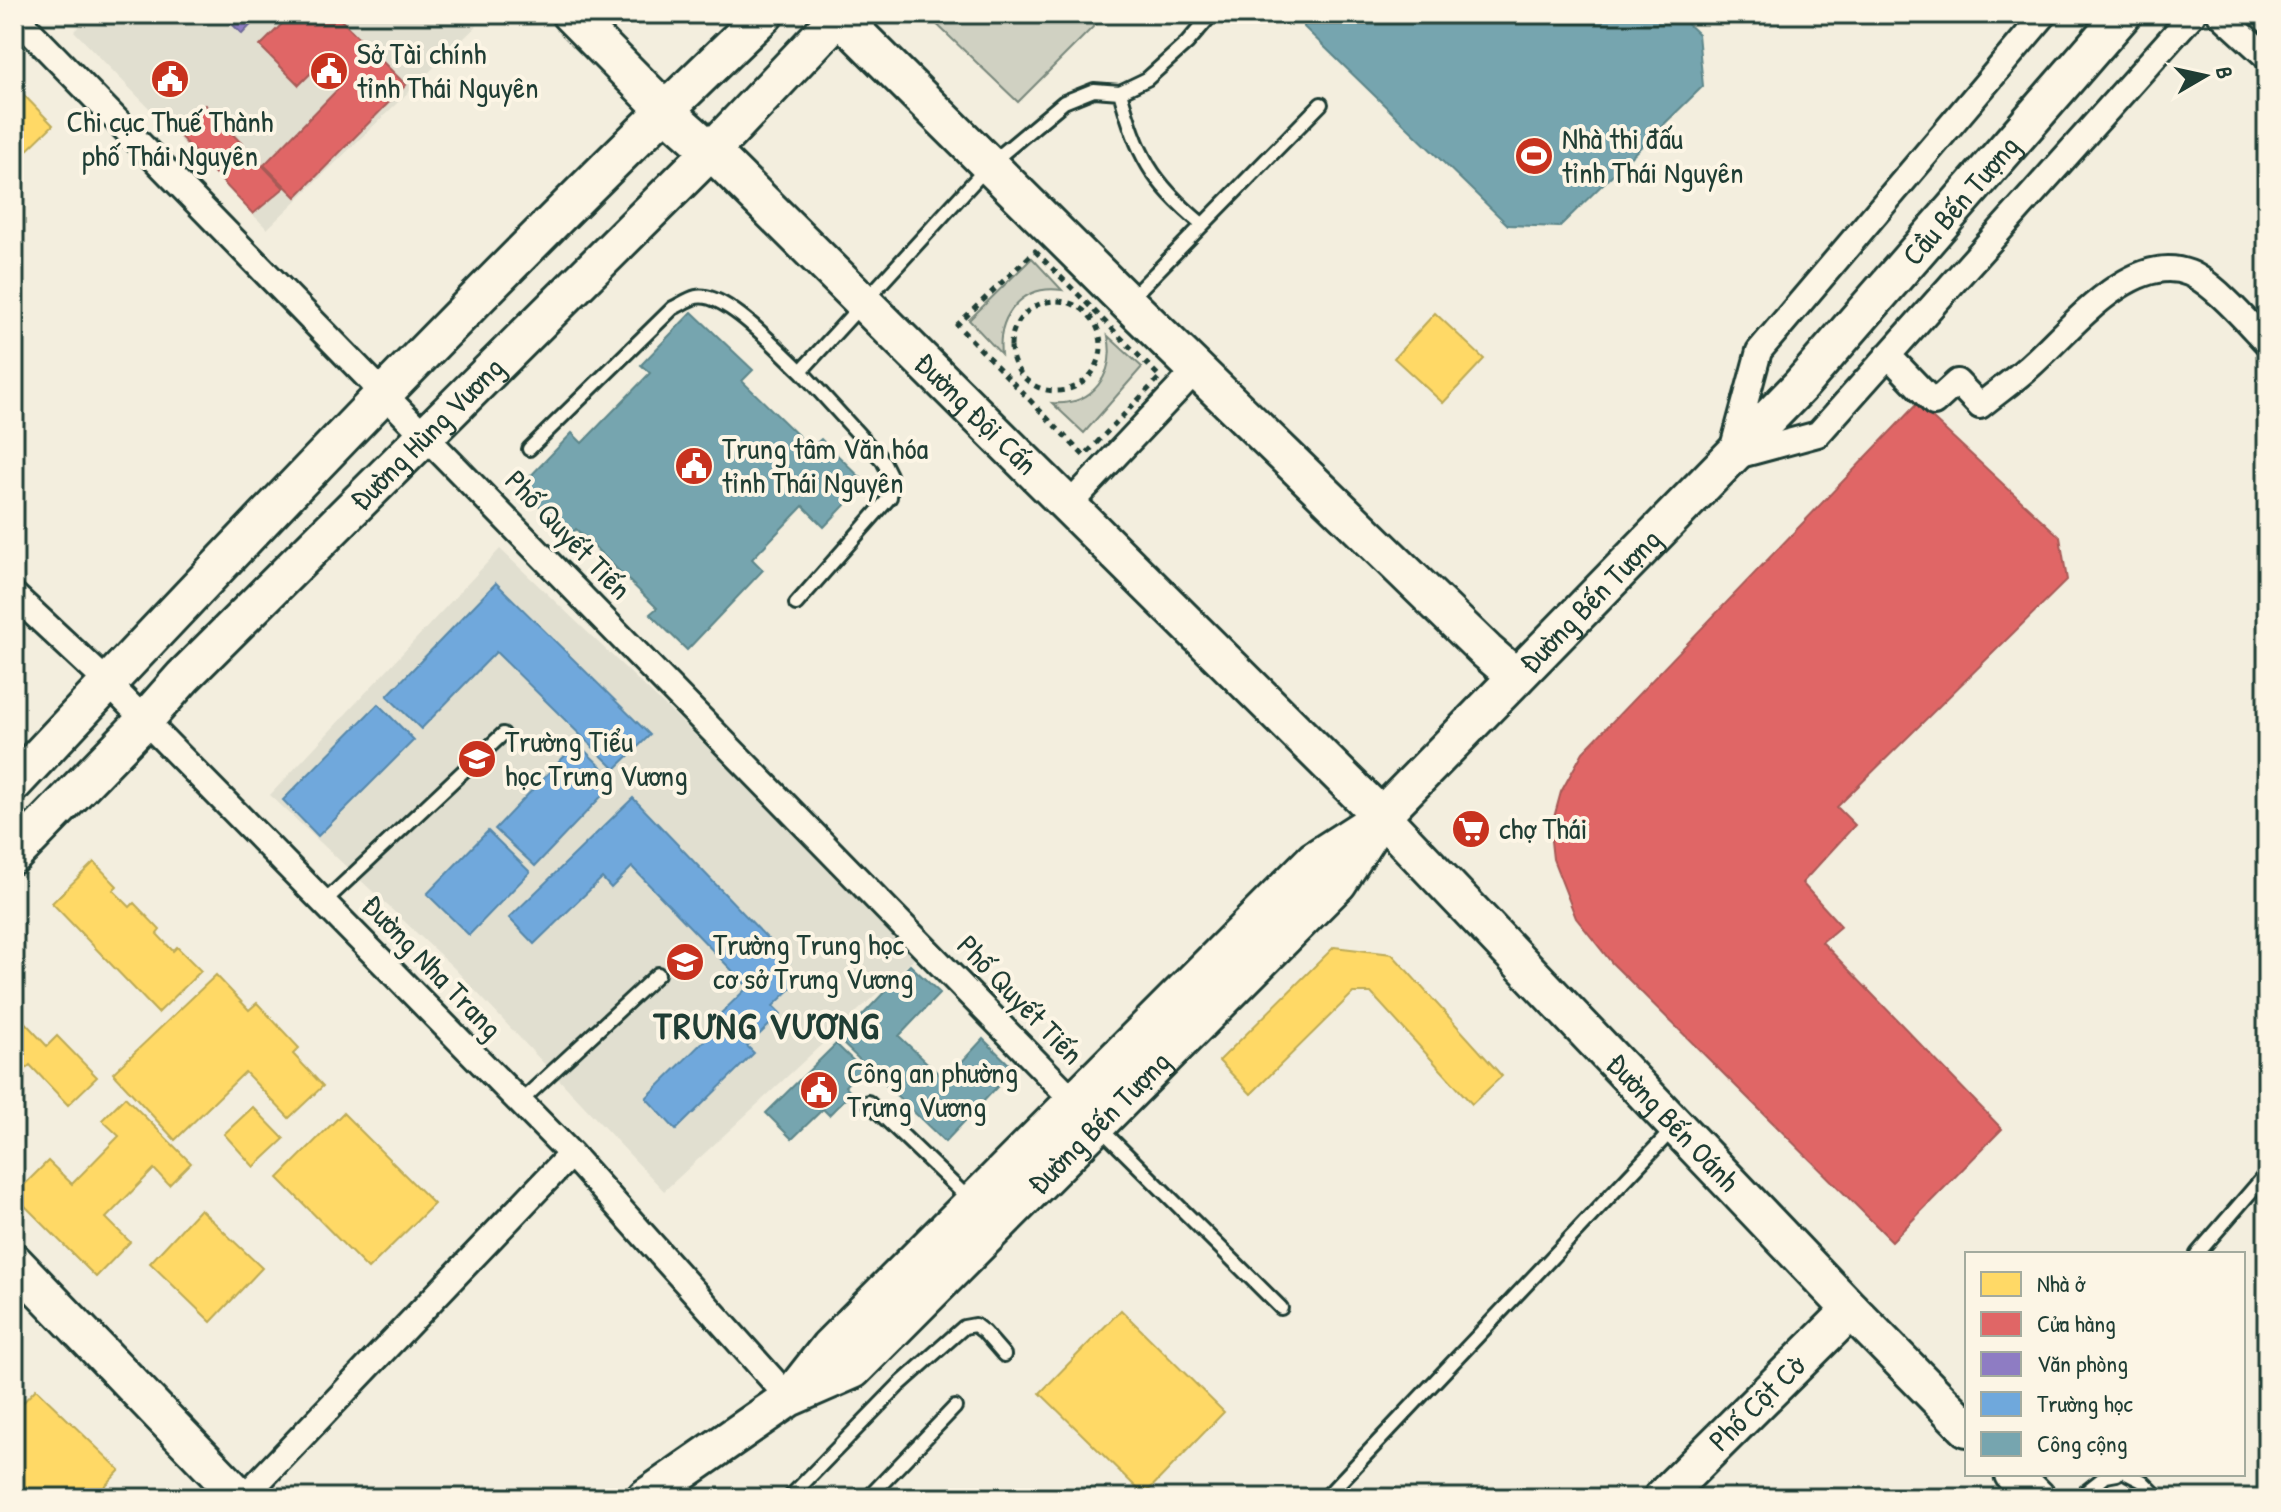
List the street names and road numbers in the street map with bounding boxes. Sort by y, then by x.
street label: Cầu Bến Tượng [1893,126,2028,273]
street label: Đường Đội Cấn [906,343,1047,483]
street label: Đường Hùng Vương [341,348,512,519]
street label: Phố Quyết Tiến [497,461,641,608]
street label: Đường Bến Tượng [1510,520,1669,681]
street label: Đường Nha Trang [354,886,512,1047]
street label: Phố Quyết Tiến [949,926,1093,1073]
street label: Đường Bến Tượng [1018,1042,1179,1203]
street label: Đường Bến Oánh [1598,1044,1749,1200]
street label: Phố Cột Cờ [1700,1345,1814,1459]

